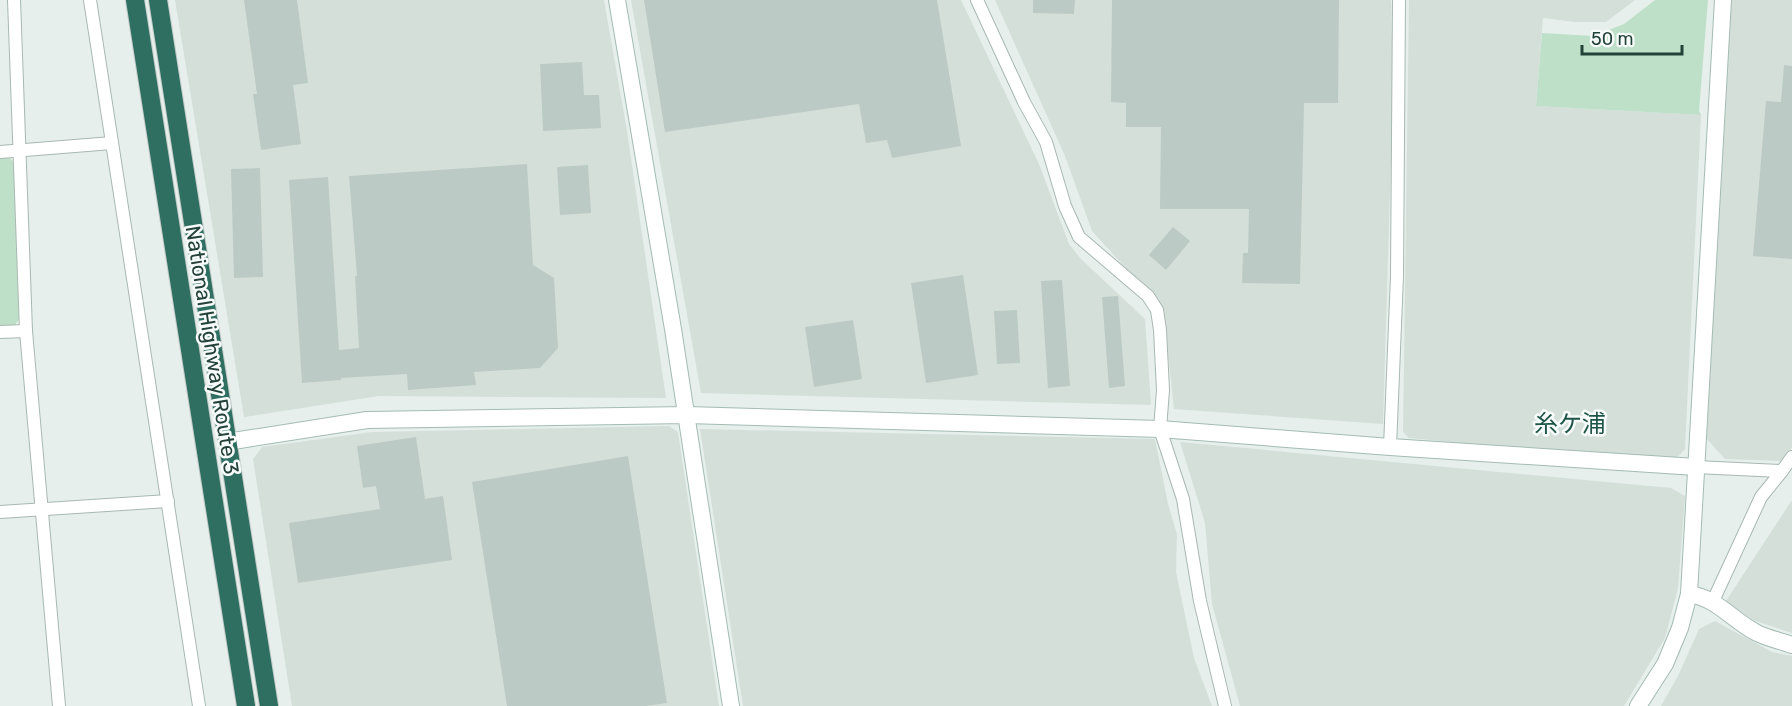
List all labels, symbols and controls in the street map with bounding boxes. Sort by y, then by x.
scale bar [1582,18,1682,56]
text: 50 m [1591,28,1634,50]
street label: National Highway Route 3 [180,224,245,476]
district label: 糸ケ浦 [1534,410,1606,438]

